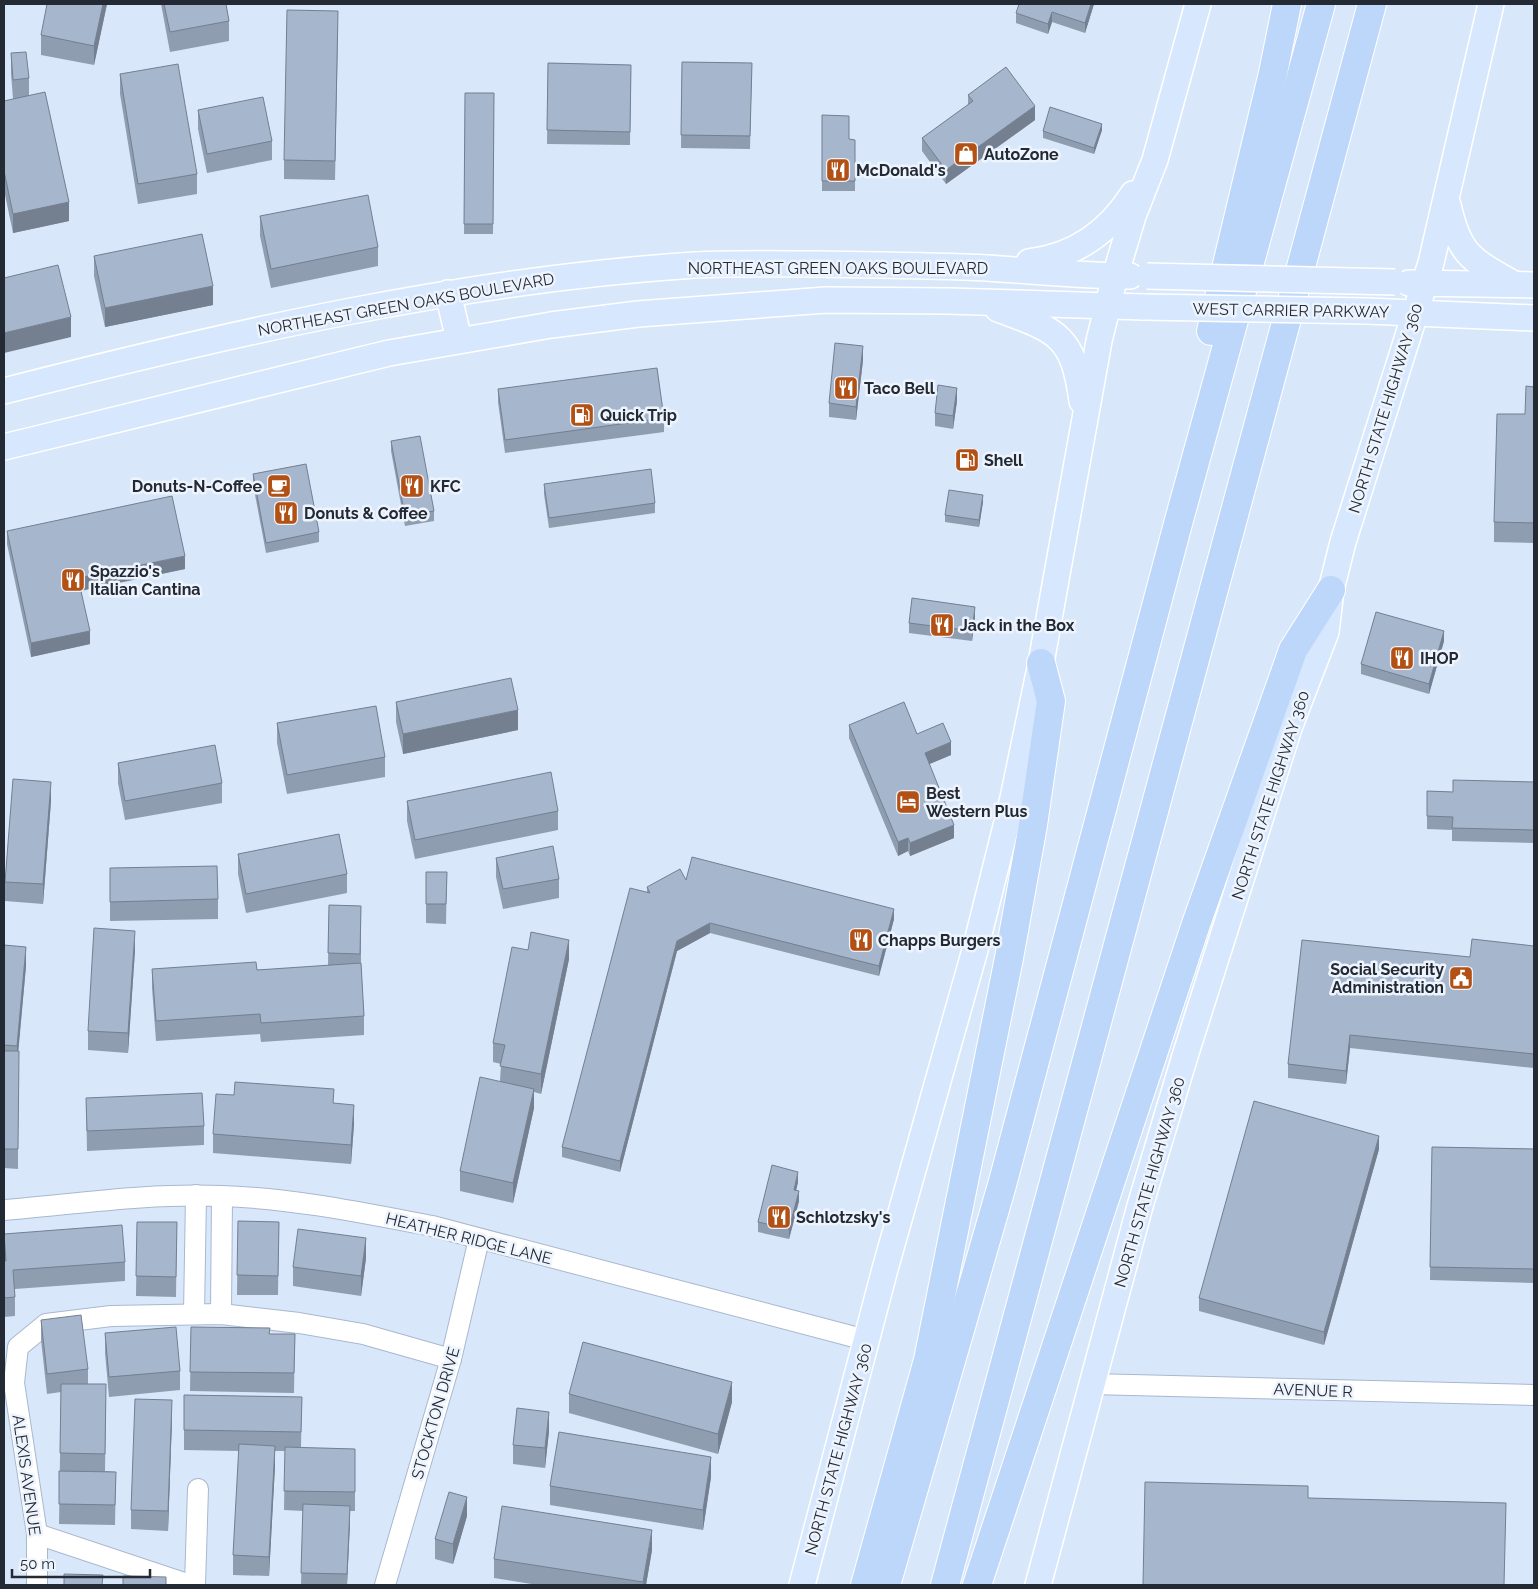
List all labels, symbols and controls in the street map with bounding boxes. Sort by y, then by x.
shop icon: AutoZone [953,141,979,167]
place label: AutoZone [984,145,1059,164]
restaurant icon: McDonald's [825,157,851,183]
place label: McDonald's [856,161,946,180]
street label: NORTHEAST GREEN OAKS BOULEVARD [688,259,988,278]
street label: NORTHEAST GREEN OAKS BOULEVARD [256,269,556,340]
street label: WEST CARRIER PARKWAY [1192,299,1390,322]
street label: NORTH STATE HIGHWAY 360 [1344,301,1426,515]
restaurant icon: Taco Bell [833,375,859,401]
place label: Taco Bell [864,379,936,398]
fuel station icon: Quick Trip [569,402,595,428]
place label: Quick Trip [600,406,677,425]
fuel station icon: Shell [954,447,980,473]
place label: Shell [984,451,1024,470]
cafe icon: Donuts-N-Coffee [266,473,292,499]
restaurant icon: KFC [399,473,425,499]
place label: Donuts-N-Coffee [132,477,262,496]
place label: KFC [430,477,461,496]
restaurant icon: Donuts & Coffee [273,500,299,526]
place label: Donuts & Coffee [304,504,428,523]
place label: Spazzio's Italian Cantina [90,562,200,599]
restaurant icon: Spazzio's Italian Cantina [60,567,86,593]
restaurant icon: Jack in the Box [929,612,955,638]
place label: Jack in the Box [960,616,1075,635]
restaurant icon: IHOP [1389,645,1415,671]
place label: IHOP [1420,649,1459,668]
street label: NORTH STATE HIGHWAY 360 [1228,688,1313,902]
place label: Best Western Plus [926,784,1027,821]
hotel icon: Best Western Plus [895,789,921,815]
restaurant icon: Chapps Burgers [848,927,874,953]
place label: Chapps Burgers [878,931,1001,950]
place label: Social Security Administration [1330,960,1444,997]
public building icon: Social Security Administration [1448,965,1474,991]
street label: NORTH STATE HIGHWAY 360 [1110,1075,1189,1290]
restaurant icon: Schlotzsky's [766,1204,792,1230]
place label: Schlotzsky's [796,1208,890,1227]
street label: HEATHER RIDGE LANE [384,1209,554,1268]
street label: NORTH STATE HIGHWAY 360 [801,1341,876,1557]
street label: STOCKTON DRIVE [408,1345,464,1481]
street label: AVENUE R [1273,1380,1353,1401]
street label: ALEXIS AVENUE [9,1413,44,1537]
scale bar [12,1546,150,1578]
text: 50 m [20,1555,55,1573]

